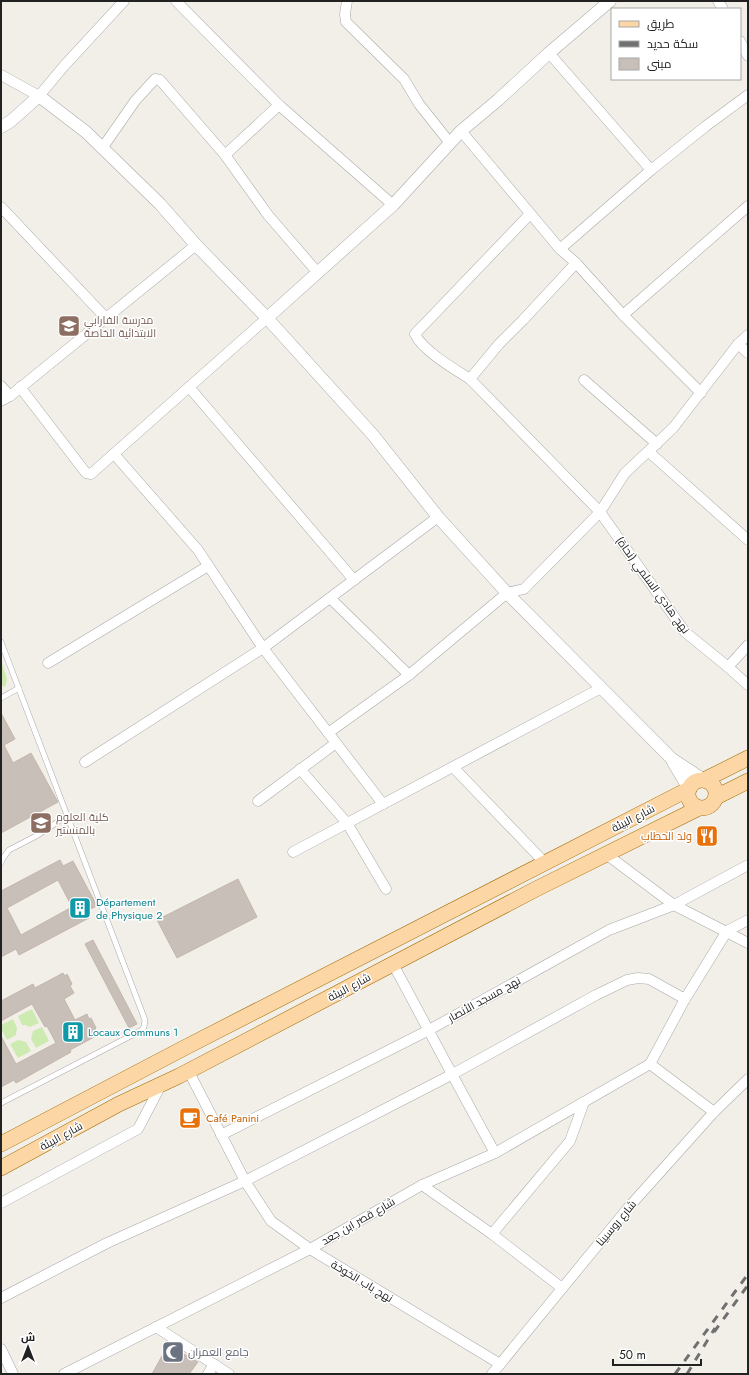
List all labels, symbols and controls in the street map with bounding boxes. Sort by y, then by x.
legend [611,8,741,80]
text: طريق [647,15,675,33]
text: سكة حديد [647,35,698,53]
text: مبنى [647,55,672,73]
place label: مدرسة الفارابي الابتدائية الخاصة [84,312,156,341]
school or university icon: مدرسة الفارابي الابتدائية الخاصة [56,313,82,339]
street label: نهج هادي السلمي (نحاة) [612,533,694,637]
street label: شارع البيئة [609,800,657,836]
place label: كلية العلوم بالمنستير [55,809,109,838]
school or university icon: كلية العلوم بالمنستير [28,810,54,836]
restaurant icon: ولد الحطاب [694,823,720,849]
place label: ولد الحطاب [641,828,692,844]
place label: Département de Physique 2 [96,894,162,923]
building icon: Département de Physique 2 [67,895,93,921]
street label: شارع البيئة [325,969,373,1005]
street label: نهج مسجد الأنصار [444,972,523,1026]
building icon: Locaux Communs 1 [60,1019,86,1045]
place label: Locaux Communs 1 [88,1024,178,1040]
cafe icon: Café Panini [177,1105,203,1131]
place label: Café Panini [206,1110,259,1126]
street label: شارع البيئة [37,1118,85,1154]
street label: شارع قصر ابن جعد [318,1193,398,1249]
street label: شارع روسبينا [592,1197,640,1249]
street label: نهج باب الخوخة [328,1256,396,1306]
north arrow [8,1327,48,1367]
text: ش [21,1329,35,1345]
mosque icon: جامع العمران [160,1339,186,1365]
scale bar [613,1341,701,1367]
place label: جامع العمران [188,1344,249,1360]
text: 50 m [619,1346,646,1364]

